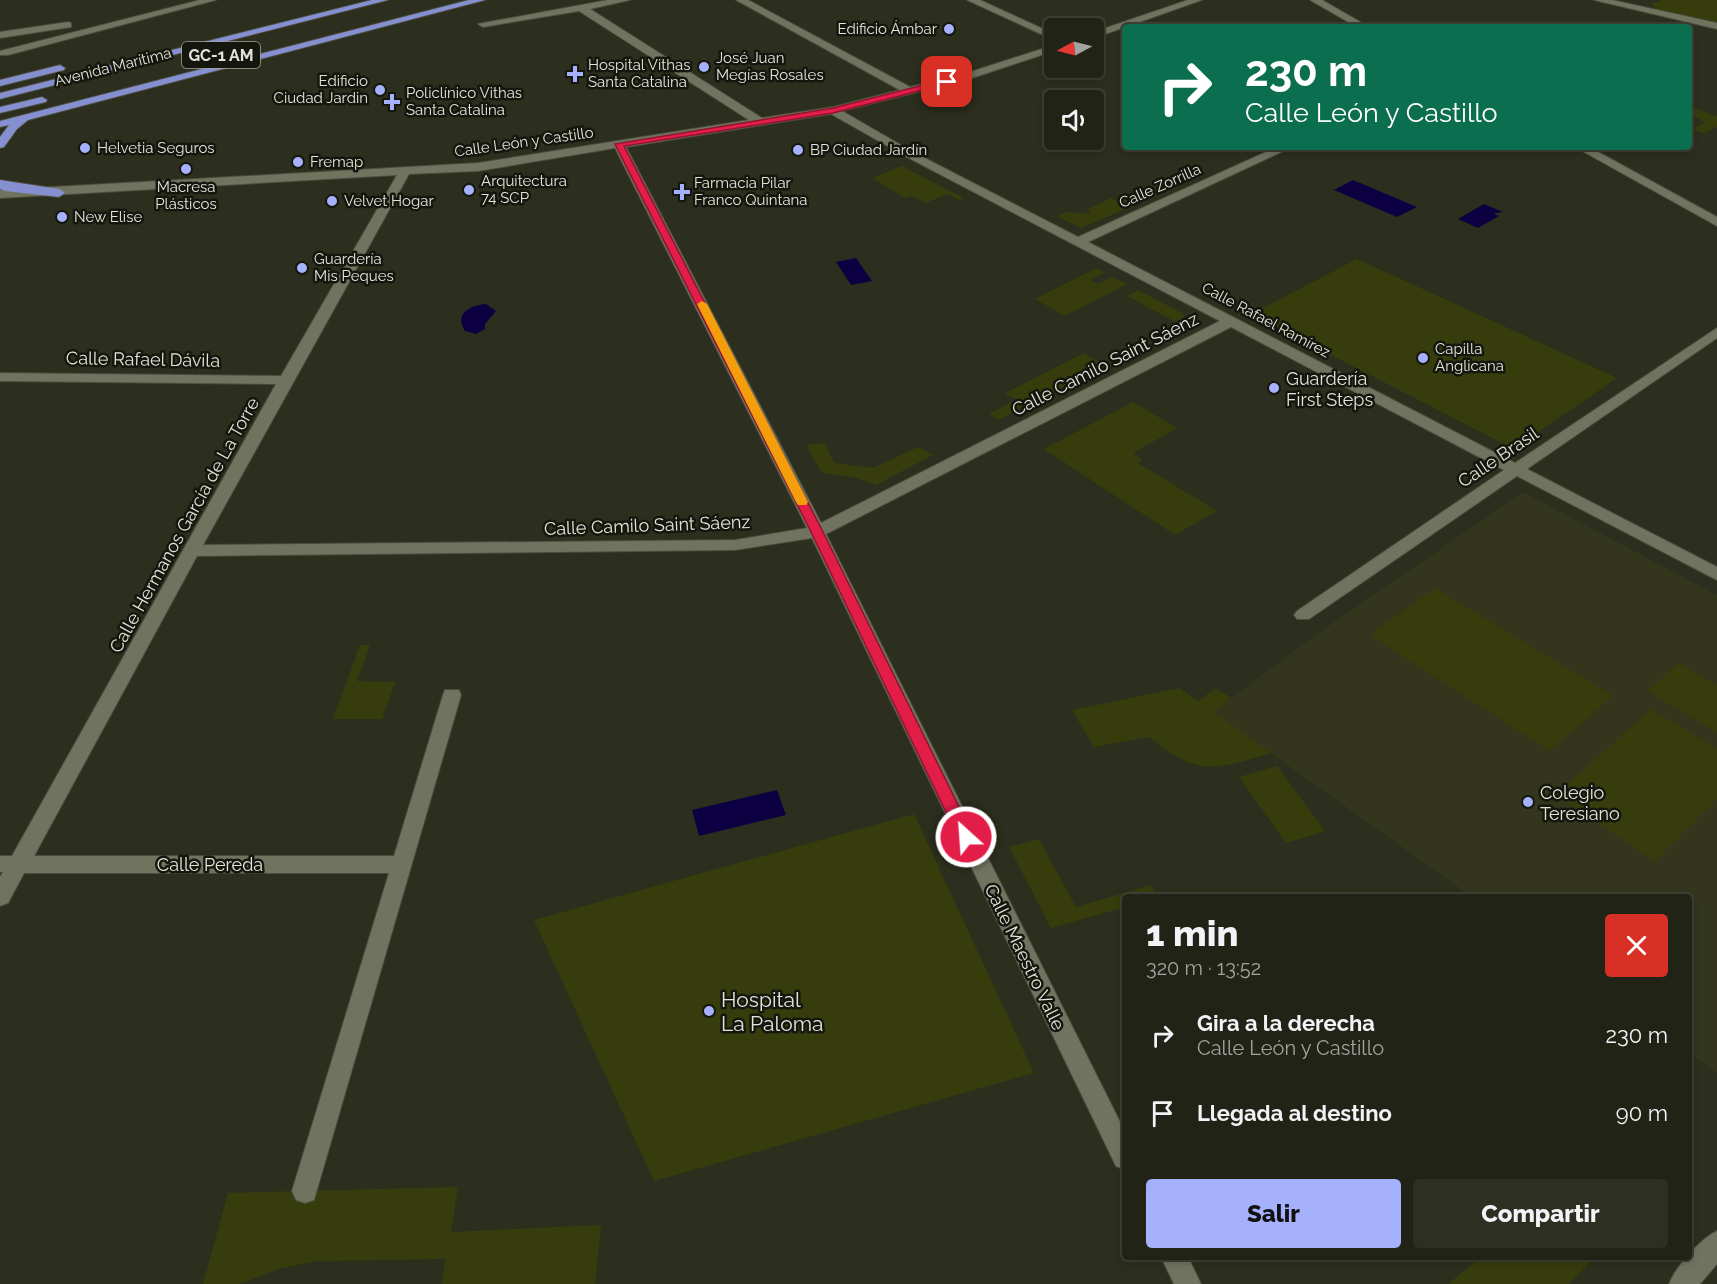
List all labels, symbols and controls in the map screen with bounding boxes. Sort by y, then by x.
north arrow [1044,18,1104,78]
map controls [1044,18,1104,150]
place label: Edificio Ámbar [838,20,938,38]
marker: Edificio Ámbar [942,22,956,36]
road number: GC-1 AM [182,42,260,68]
street label: Avenida Marítima [53,44,173,90]
text: 230 m [1245,47,1367,96]
icon: right [1146,48,1224,126]
place label: José Juan Megías Rosales [716,49,824,84]
place label: Hospital Vithas Santa Catalina [588,56,690,91]
pin [921,56,972,107]
marker: José Juan Megías Rosales [697,60,711,74]
marker: Hospital Vithas Santa Catalina [566,65,584,83]
icon: arrive [930,65,963,98]
place label: Edificio Ciudad Jardin [274,72,368,107]
marker: Edificio Ciudad Jardin [373,83,387,97]
place label: Policlínico Vithas Santa Catalina [406,84,522,119]
button: sound [1044,90,1104,150]
marker: Policlínico Vithas Santa Catalina [383,93,401,111]
text: Calle León y Castillo [1245,97,1498,128]
street label: Calle León y Castillo [453,123,595,161]
place label: Helvetia Seguros [97,139,215,157]
marker: Helvetia Seguros [78,141,92,155]
place label: BP Ciudad Jardín [810,141,927,159]
marker: BP Ciudad Jardín [791,143,805,157]
place label: Fremap [310,153,363,171]
marker: Fremap [291,155,305,169]
street label: Calle Zorrilla [1116,160,1204,212]
marker: Macresa Plásticos [179,162,193,176]
place label: Arquitectura 74 SCP [481,172,567,207]
place label: Farmacia Pilar Franco Quintana [694,174,808,209]
place label: Macresa Plásticos [155,178,217,213]
marker: Arquitectura 74 SCP [462,183,476,197]
marker: Farmacia Pilar Franco Quintana [675,185,689,199]
place label: Velvet Hogar [344,192,434,210]
marker: Velvet Hogar [325,194,339,208]
place label: New Elise [74,208,142,226]
marker: New Elise [55,210,69,224]
place label: Guardería Mis Peques [314,250,394,285]
marker: Guardería Mis Peques [295,261,309,275]
street label: Calle Rafael Ramírez [1199,279,1333,361]
street label: Calle Camilo Saint Sáenz [1008,308,1202,420]
place label: Capilla Anglicana [1435,340,1504,375]
street label: Calle Rafael Dávila [66,347,220,371]
marker: Capilla Anglicana [1416,351,1430,365]
place label: Guardería First Steps [1286,368,1373,410]
marker: Guardería First Steps [1267,381,1281,395]
street label: Calle Hermanos García de La Torre [105,394,263,656]
street label: Calle Brasil [1454,422,1542,492]
street label: Calle Camilo Saint Sáenz [544,511,751,539]
place label: Colegio Teresiano [1540,782,1620,824]
marker: Colegio Teresiano [1521,795,1535,809]
position arrow [934,805,998,869]
street label: Calle Pereda [157,854,263,875]
street label: Calle Maestro Valle [980,880,1070,1034]
text: 1 min [1146,912,1238,954]
button: close [1605,914,1668,977]
text: 320 m · 13:52 [1146,956,1261,980]
place label: Hospital La Paloma [721,987,823,1036]
marker: Hospital La Paloma [702,1004,716,1018]
text: Gira a la derecha [1197,1010,1375,1036]
icon: right [1146,1019,1179,1052]
text: 230 m [1605,1022,1668,1048]
text: Calle León y Castillo [1197,1036,1384,1060]
icon: arrive [1146,1097,1179,1130]
text: Llegada al destino [1197,1100,1392,1126]
text: 90 m [1616,1100,1668,1126]
button: Salir [1146,1179,1401,1248]
button: Compartir [1413,1179,1668,1248]

